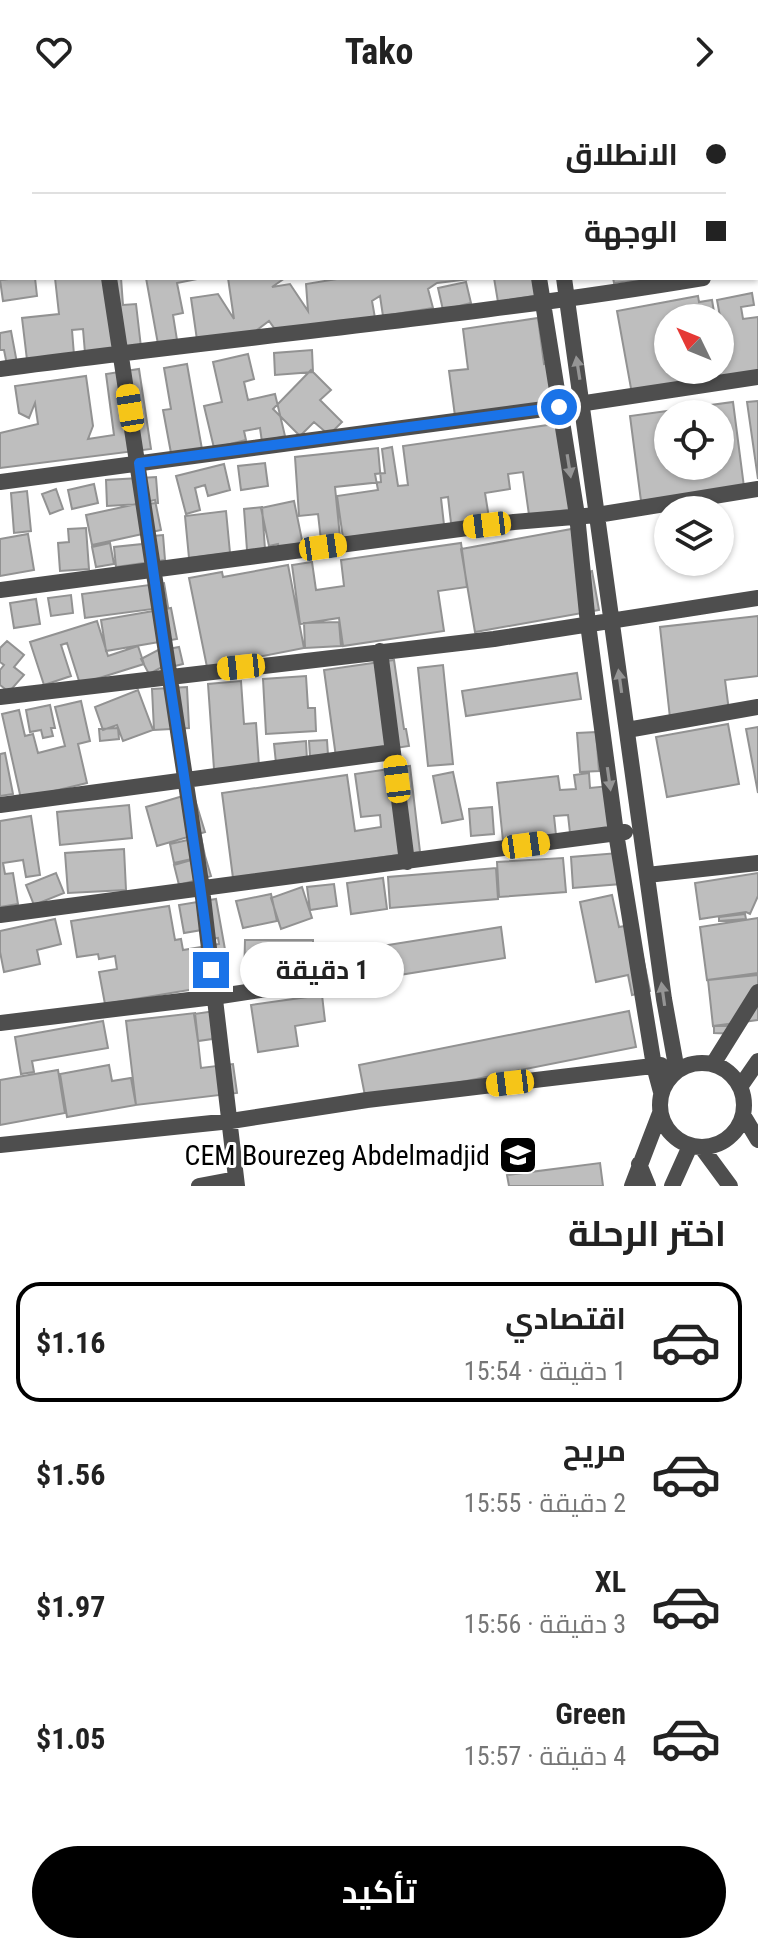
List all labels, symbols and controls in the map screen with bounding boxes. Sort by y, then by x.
icon: heart [32,30,76,74]
icon: forward [682,30,726,74]
text: Tako [345,31,413,73]
text: الانطلاق [565,137,678,172]
text: الوجهة [584,214,678,249]
north arrow [654,304,734,384]
map controls [654,304,734,576]
one-way arrow [571,355,583,380]
car [114,382,146,434]
route start [541,389,577,425]
button: locate [654,400,734,480]
one-way arrow [563,454,575,479]
button: layers [654,496,734,576]
car [462,510,512,540]
car [298,532,348,562]
car [216,653,266,681]
one-way arrow [613,668,626,693]
car [382,754,412,804]
one-way arrow [603,767,616,792]
car [501,830,551,860]
callout: 1 دقيقة [239,942,403,998]
route end [193,952,229,988]
text: 1 دقيقة [276,955,368,985]
one-way arrow [656,981,669,1006]
car [485,1068,535,1098]
school or university icon: CEM Bourezeg Abdelmadjid [497,1134,539,1176]
place label: CEM Bourezeg Abdelmadjid [185,1139,490,1172]
text: اختر الرحلة [568,1213,726,1255]
text: اقتصادي [505,1301,626,1336]
icon: car [650,1306,722,1378]
text: $1.16 [36,1325,105,1360]
text: 1 دقيقة · 15:54 [464,1356,626,1386]
text: مريح [563,1433,626,1468]
icon: car [650,1438,722,1510]
text: $1.56 [36,1457,105,1492]
text: 2 دقيقة · 15:55 [464,1488,626,1518]
text: XL [595,1564,626,1599]
icon: car [650,1570,722,1642]
text: $1.97 [36,1589,105,1624]
text: 3 دقيقة · 15:56 [464,1609,626,1639]
text: Green [555,1696,626,1731]
icon: car [650,1702,722,1774]
text: $1.05 [36,1721,105,1756]
text: 4 دقيقة · 15:57 [464,1741,626,1771]
button: تأكيد [32,1846,726,1938]

